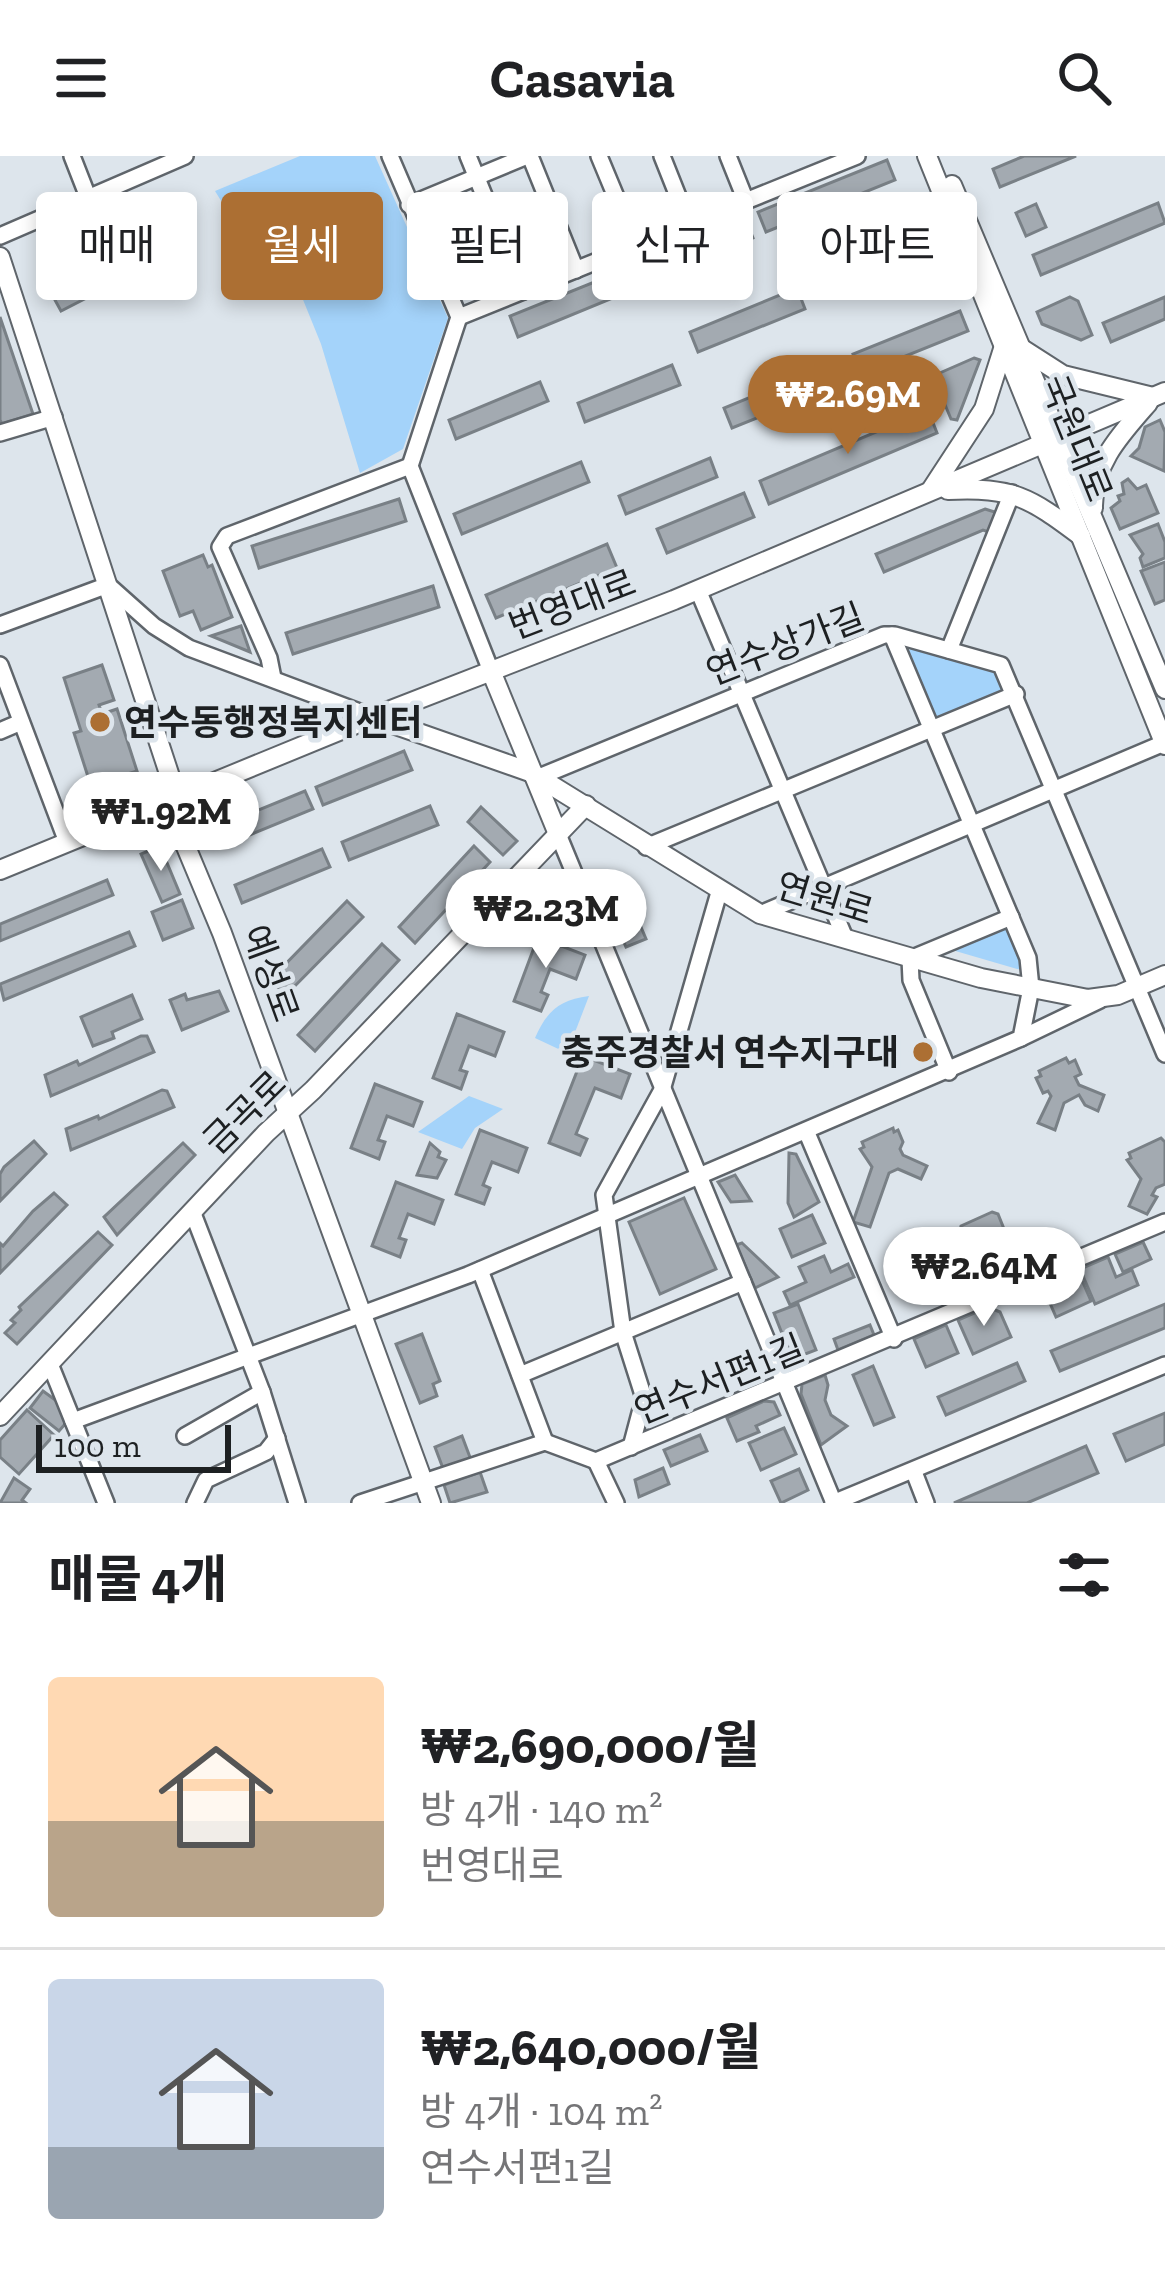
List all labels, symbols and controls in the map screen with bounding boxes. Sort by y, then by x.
icon: menu [48,45,114,111]
icon: search [1051,45,1117,111]
text: Casavia [490,46,675,111]
chip: 매매 [36,192,197,300]
chip: 월세 [221,192,383,300]
chip: 필터 [407,192,568,300]
chip: 신규 [592,192,753,300]
chip: 아파트 [777,192,977,300]
pin: ₩2.69M [750,355,946,457]
street label: 국원대로 [1032,369,1121,508]
text: ₩2.69M [775,370,921,417]
street label: 번영대로 [503,561,642,648]
street label: 연수상가길 [700,595,870,694]
place label: 연수동행정복지센터 [124,701,422,744]
marker: 연수동행정복지센터 [87,709,113,735]
pin: ₩1.92M [63,772,259,874]
text: ₩1.92M [90,787,232,834]
street label: 연원로 [771,863,879,934]
pin: ₩2.23M [448,869,644,971]
text: ₩2.23M [473,884,619,931]
street label: 예성로 [233,919,308,1027]
place label: 충주경찰서 연수지구대 [561,1031,899,1074]
marker: 충주경찰서 연수지구대 [910,1039,936,1065]
street label: 금곡로 [194,1062,295,1163]
pin: ₩2.64M [886,1227,1082,1329]
text: ₩2.64M [910,1242,1058,1289]
street label: 연수서편1길 [628,1326,810,1433]
scale bar [36,1419,231,1472]
text: 100 m [54,1426,141,1465]
icon: filters [1051,1542,1117,1608]
text: 매물 4개 [48,1549,227,1610]
text: ₩2,690,000/월 [420,1715,760,1776]
icon: home [144,1725,288,1869]
text: 방 4개 · 140 m² [420,1786,662,1833]
text: 번영대로 [420,1842,564,1889]
text: ₩2,640,000/월 [420,2017,761,2078]
icon: home [144,2027,288,2171]
text: 방 4개 · 104 m² [420,2088,662,2135]
text: 연수서편1길 [420,2144,614,2191]

